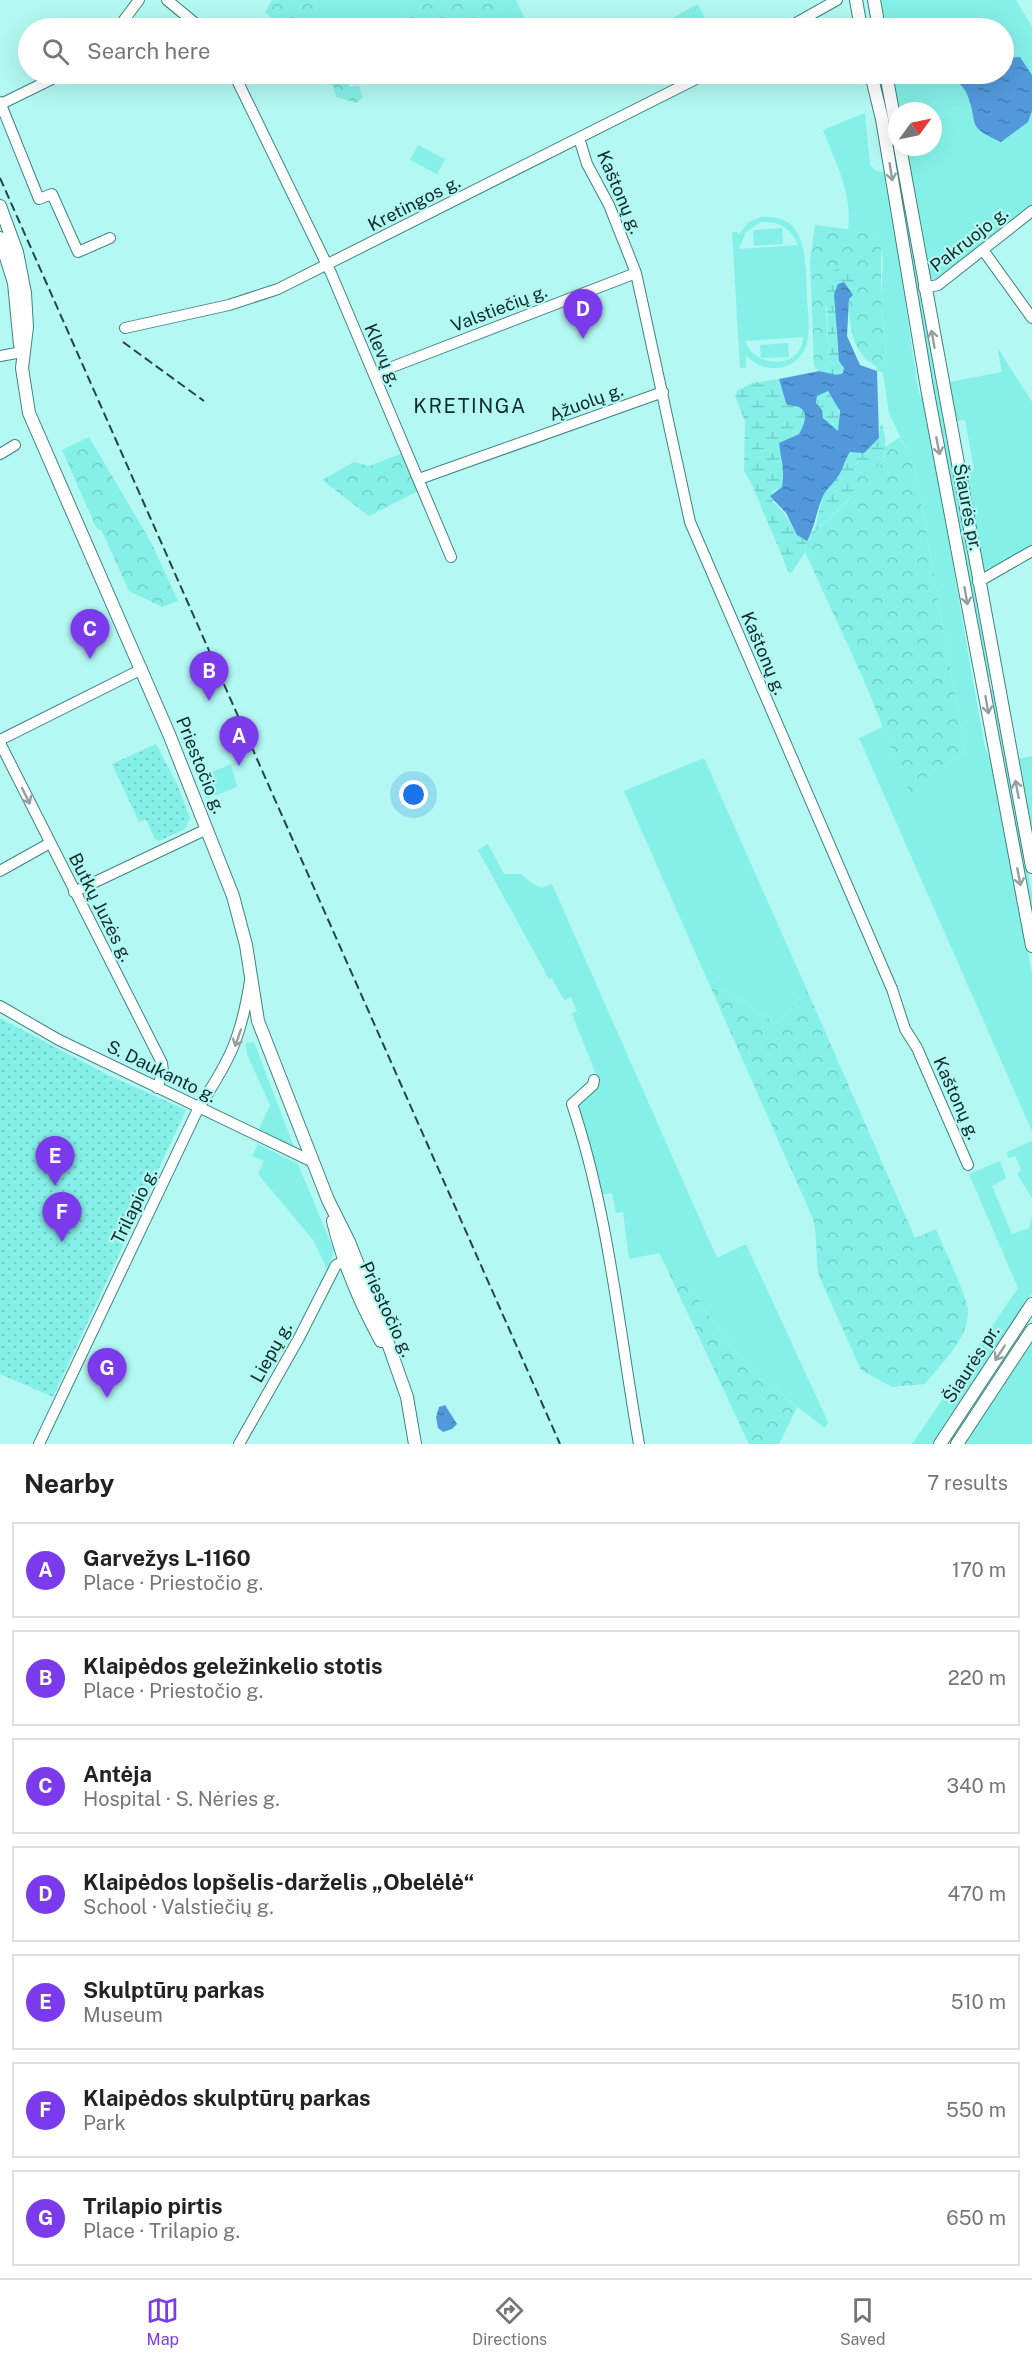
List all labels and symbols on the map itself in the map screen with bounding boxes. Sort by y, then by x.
north arrow [888,102,942,156]
street label: Kaštonų g. [593,147,647,237]
one-way arrow [886,162,897,181]
street label: Kretingos g. [364,171,464,235]
street label: Pakruojo g. [926,202,1012,276]
street label: Valstiečių g. [448,280,550,336]
pin: D [564,290,602,339]
street label: Klevų g. [360,320,406,390]
one-way arrow [927,330,938,349]
street label: Ąžuolų g. [546,379,626,425]
district label: KRETINGA [413,394,527,418]
one-way arrow [933,435,944,455]
street label: Šiaurės pr. [949,462,987,552]
one-way arrow [961,585,972,605]
street label: Kaštonų g. [737,608,791,698]
pin: C [70,610,110,659]
pin: B [190,652,228,701]
one-way arrow [981,695,992,714]
street label: Priestočio g. [172,713,230,817]
pin: A [220,716,258,766]
your location [399,780,428,809]
one-way arrow [1011,780,1022,800]
one-way arrow [21,786,32,804]
street label: Butkų Juzės g. [65,849,137,965]
one-way arrow [1014,866,1025,886]
one-way arrow [231,1028,242,1047]
street label: S. Daukanto g. [104,1035,220,1107]
street label: Kaštonų g. [929,1053,985,1143]
pin: E [36,1136,74,1186]
street label: Trilapio g. [107,1165,161,1247]
pin: F [42,1192,82,1242]
street label: Priestočio g. [356,1258,418,1360]
street label: Liepų g. [246,1318,296,1386]
street label: Šiaurės pr. [938,1321,1004,1407]
one-way arrow [994,1344,1006,1360]
pin: G [88,1348,126,1398]

